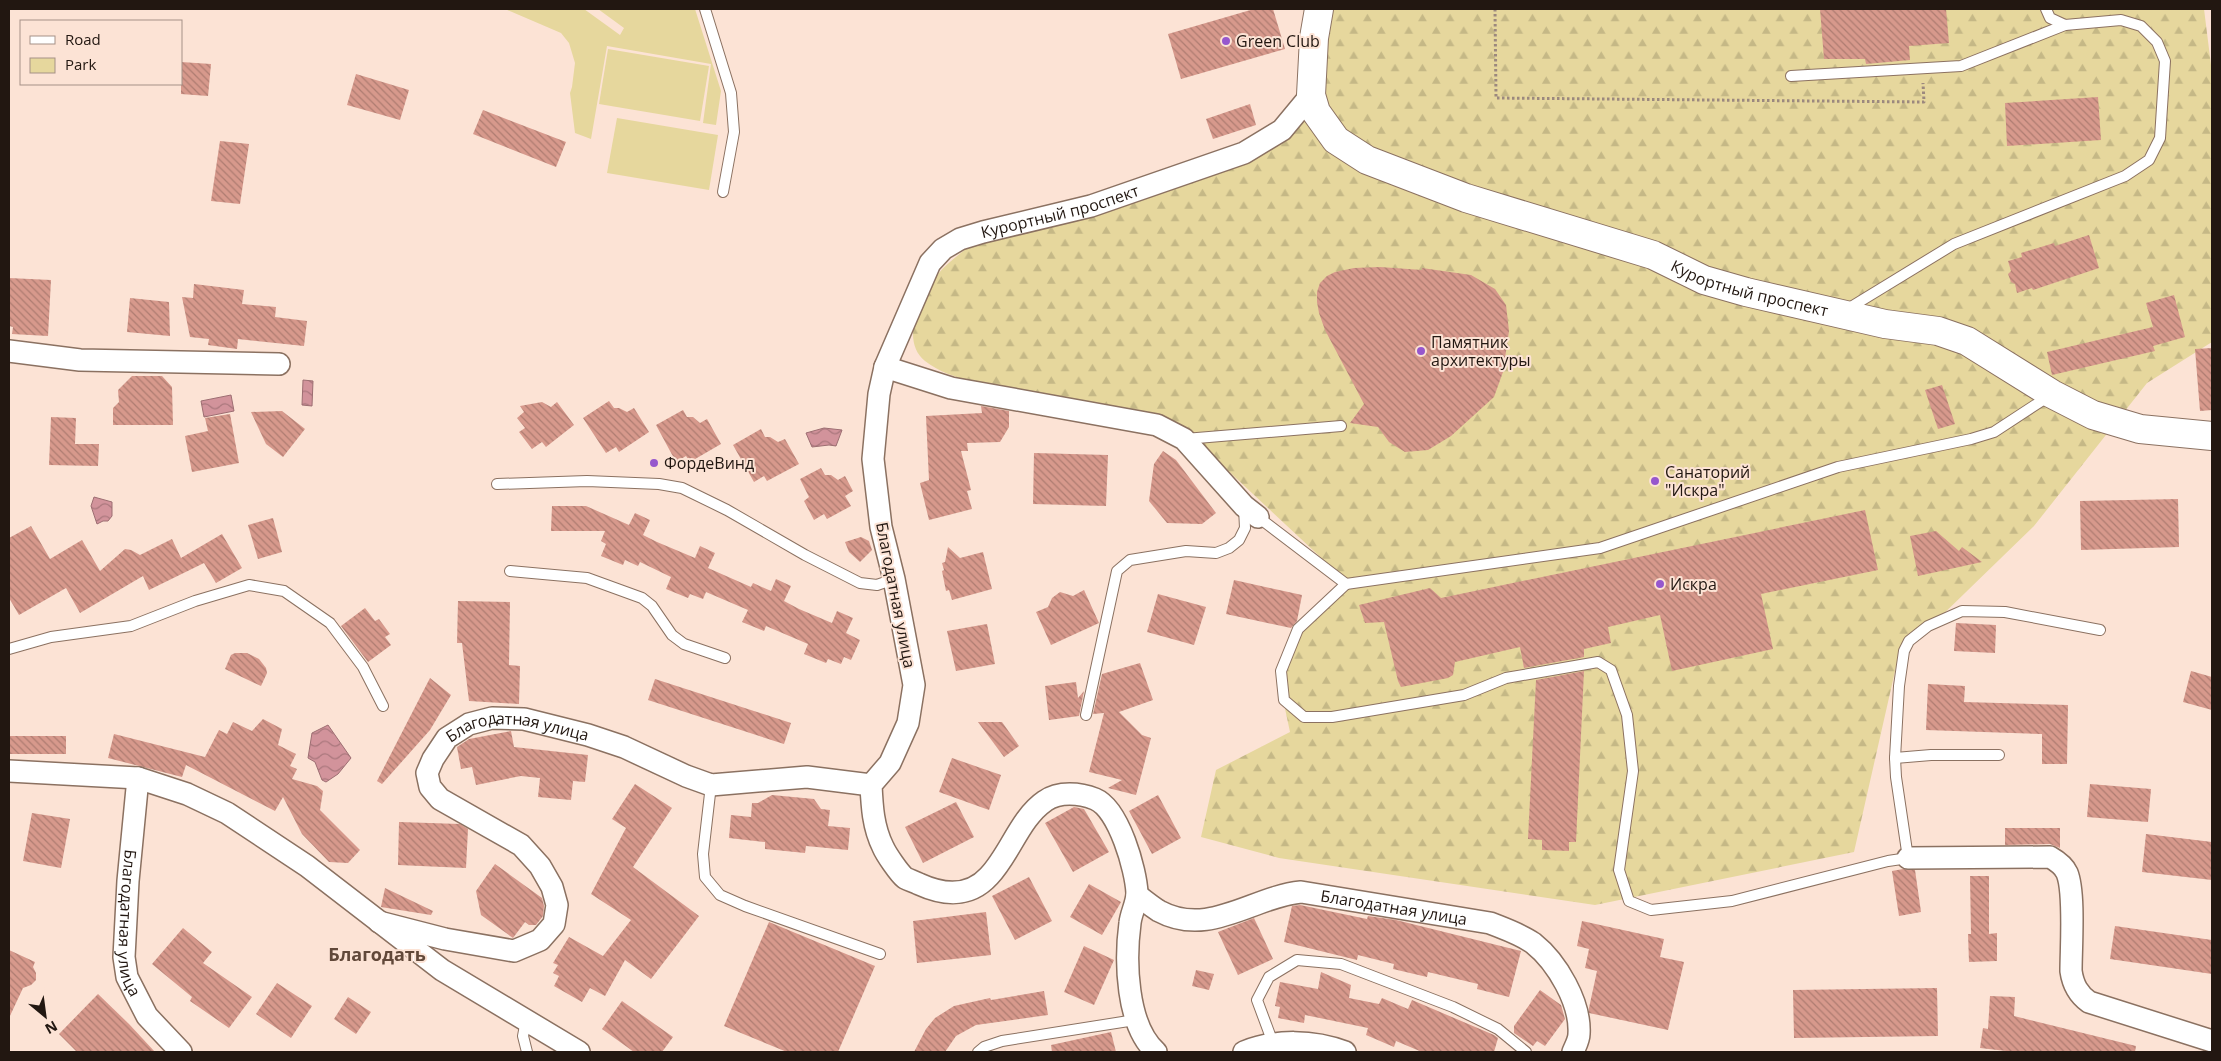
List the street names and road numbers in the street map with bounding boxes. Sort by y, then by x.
street label: Курортный проспект [978,179,1142,243]
street label: Курортный проспект [1667,255,1831,322]
street label: Благодатная улица [871,520,921,670]
street label: Благодатная улица [446,729,594,753]
street label: Благодатная улица [113,848,146,1000]
street label: Благодатная улица [1319,884,1469,930]

